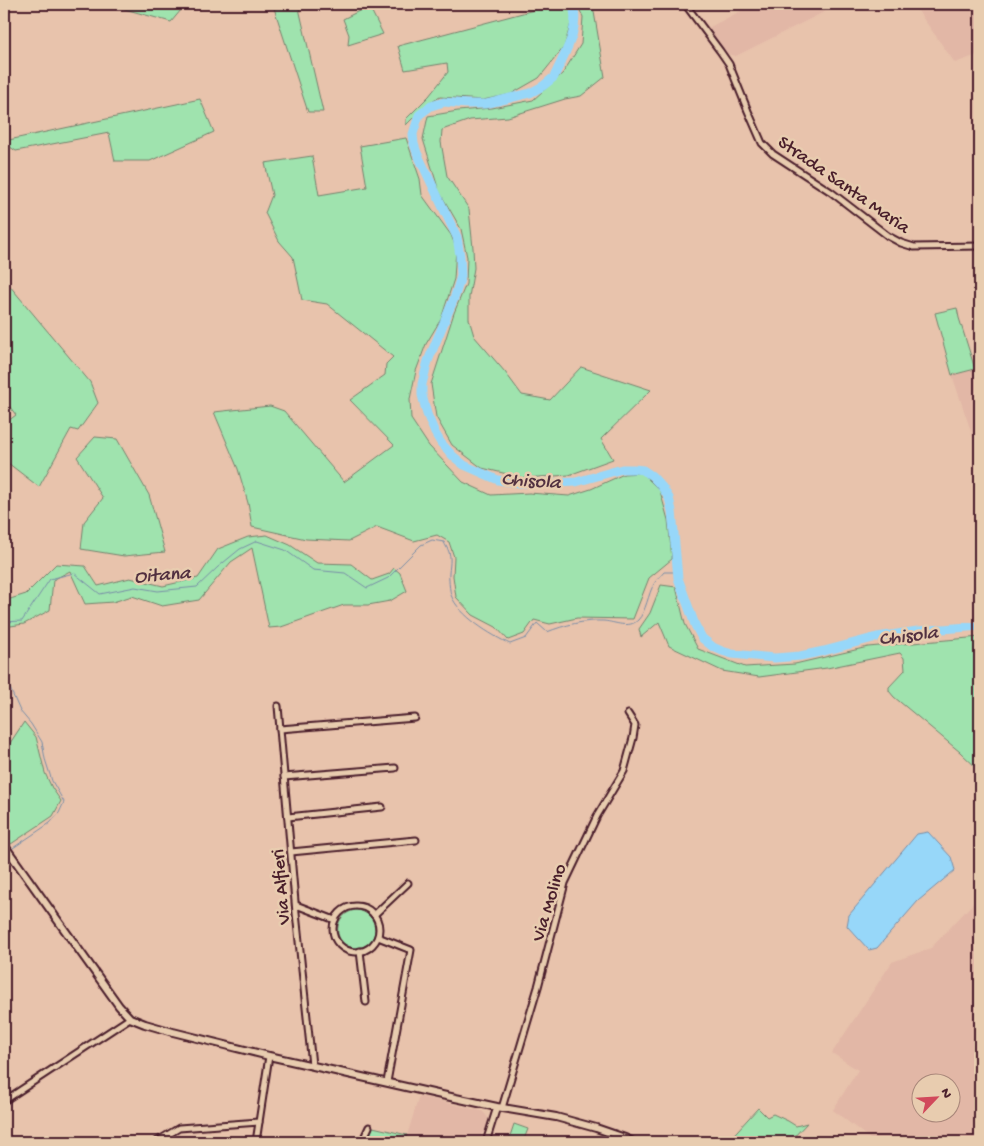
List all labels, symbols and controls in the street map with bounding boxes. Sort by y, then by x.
street label: Strada Santa Maria [772,132,915,241]
water label: Chisola [500,469,563,496]
water label: Oitana [133,563,193,590]
water label: Chisola [878,622,941,652]
street label: Via Alfieri [268,848,297,926]
street label: Via Molino [527,861,573,946]
north arrow [912,1074,962,1124]
text: N [936,1086,955,1101]

